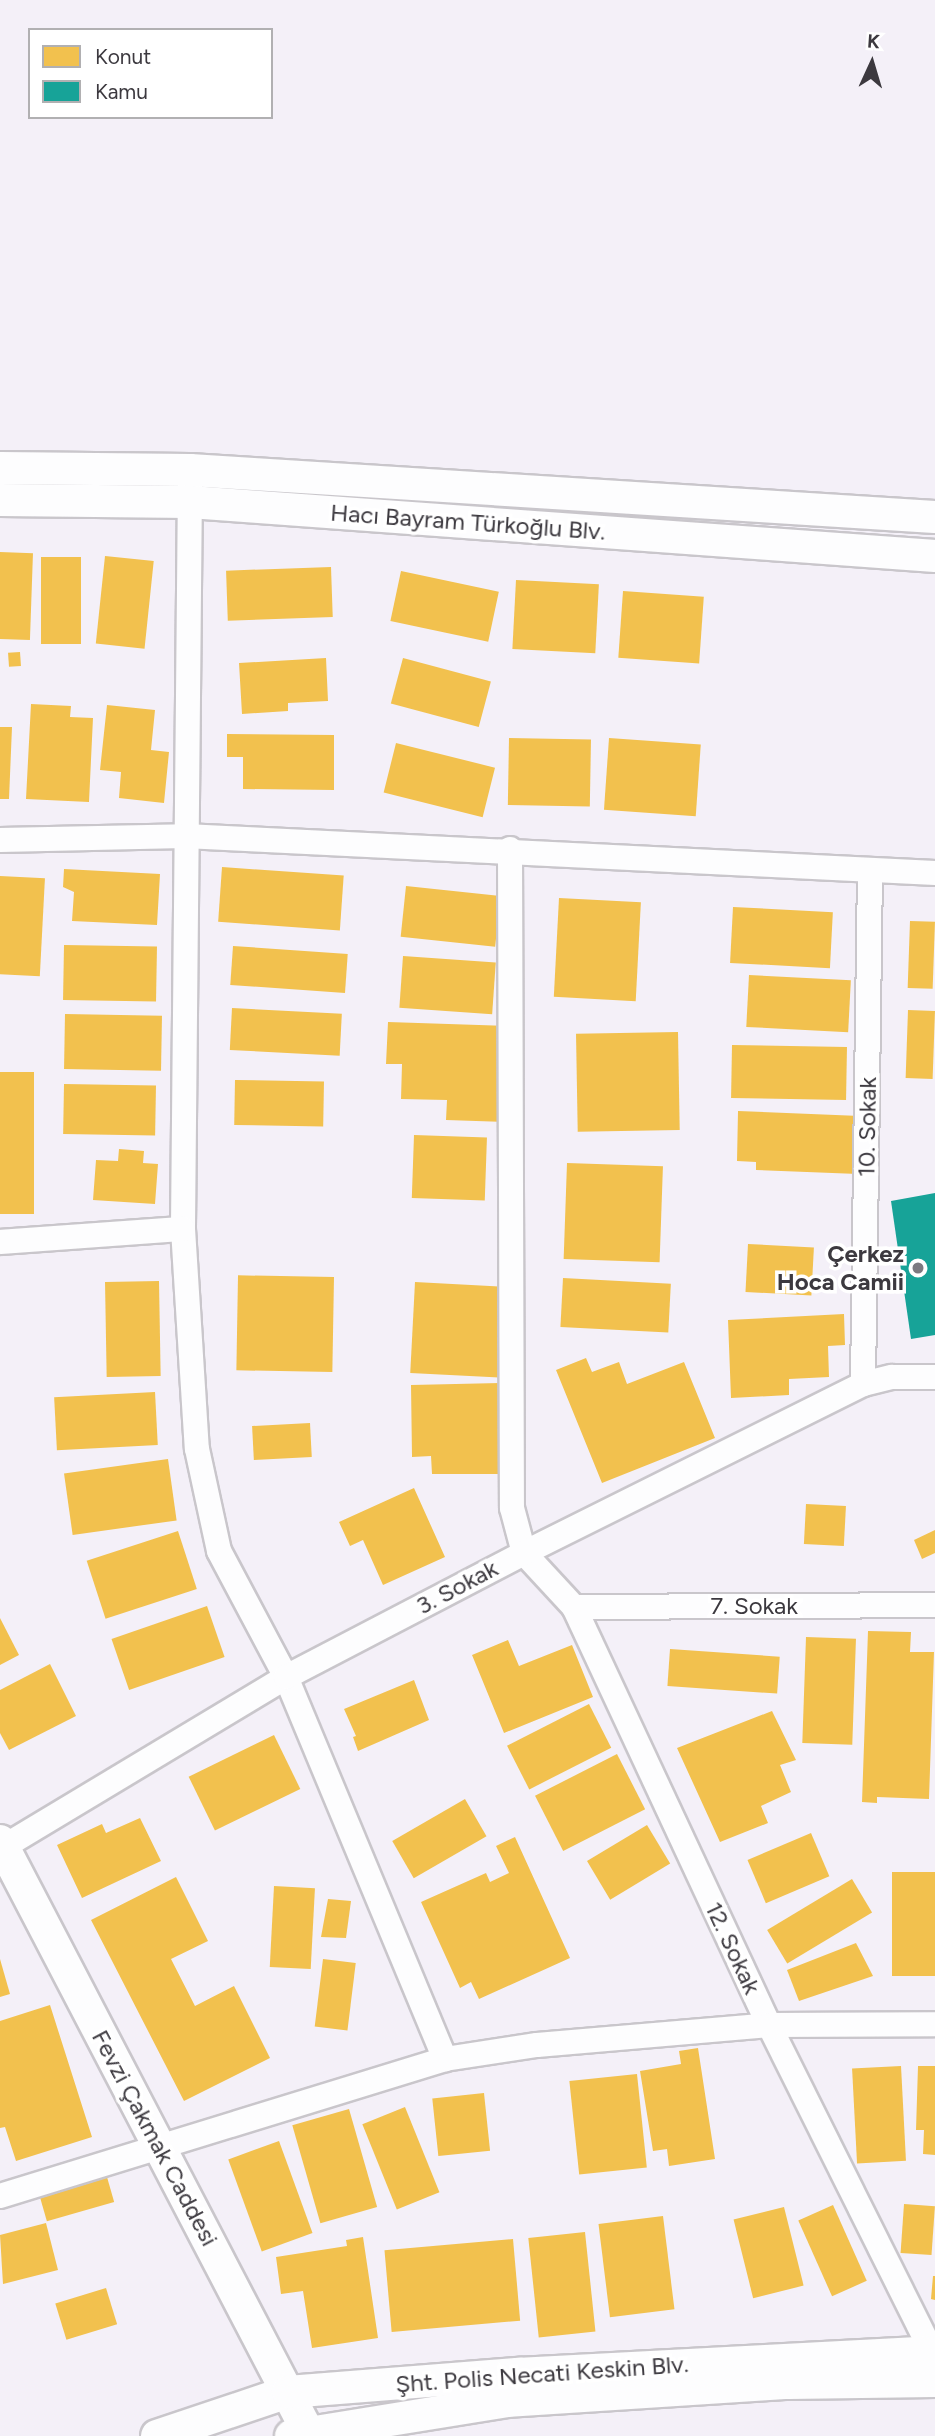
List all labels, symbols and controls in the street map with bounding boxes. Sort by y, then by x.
legend [28,28,273,119]
north arrow [837,28,907,98]
text: K [866,30,881,53]
text: Konut [95,44,151,69]
text: Kamu [95,79,148,104]
street label: Hacı Bayram Türkoğlu Blv. [329,498,607,546]
street label: 10. Sokak [852,1077,882,1177]
place label: Çerkez Hoca Camii [777,1240,904,1296]
marker: Çerkez Hoca Camii [910,1260,926,1276]
street label: 3. Sokak [411,1554,503,1620]
street label: 7. Sokak [710,1592,798,1620]
street label: 12. Sokak [699,1897,767,1999]
street label: Fevzi Çakmak Caddesi [86,2025,224,2251]
street label: Şht. Polis Necati Keskin Blv. [394,2349,690,2399]

